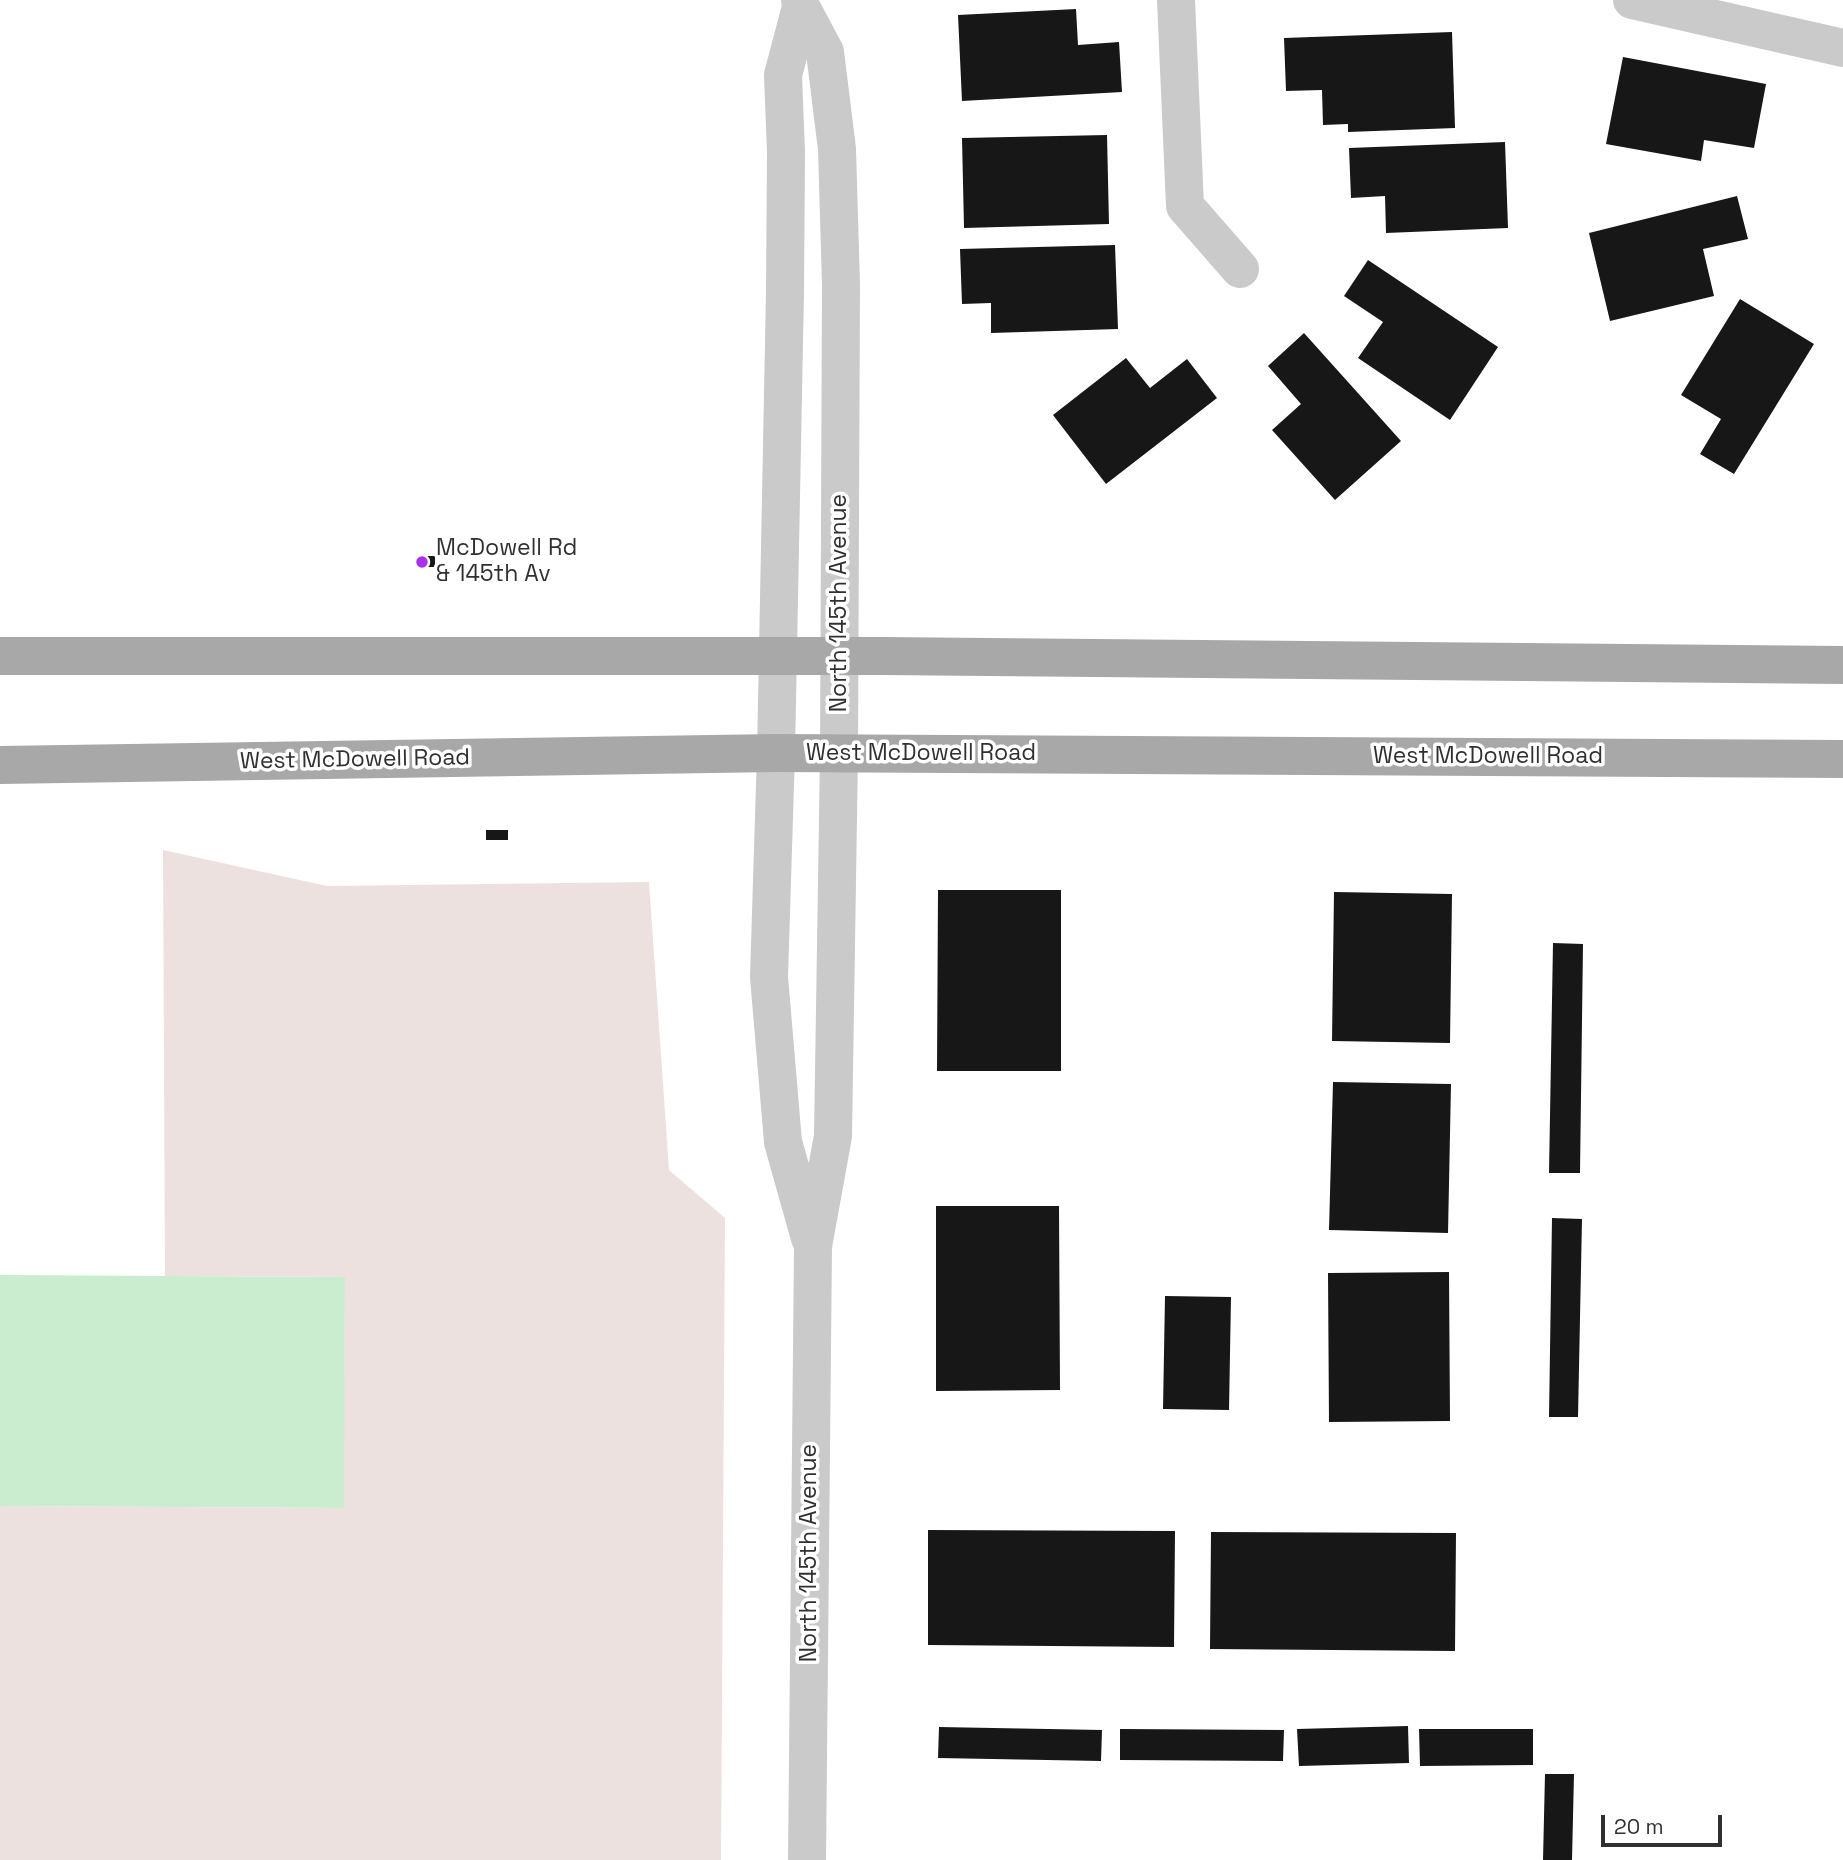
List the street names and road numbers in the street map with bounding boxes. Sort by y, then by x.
street label: North 145th Avenue [826,494,854,712]
street label: West McDowell Road [806,740,1036,768]
street label: West McDowell Road [1373,743,1603,771]
street label: West McDowell Road [240,744,470,776]
street label: North 145th Avenue [796,1444,824,1662]

